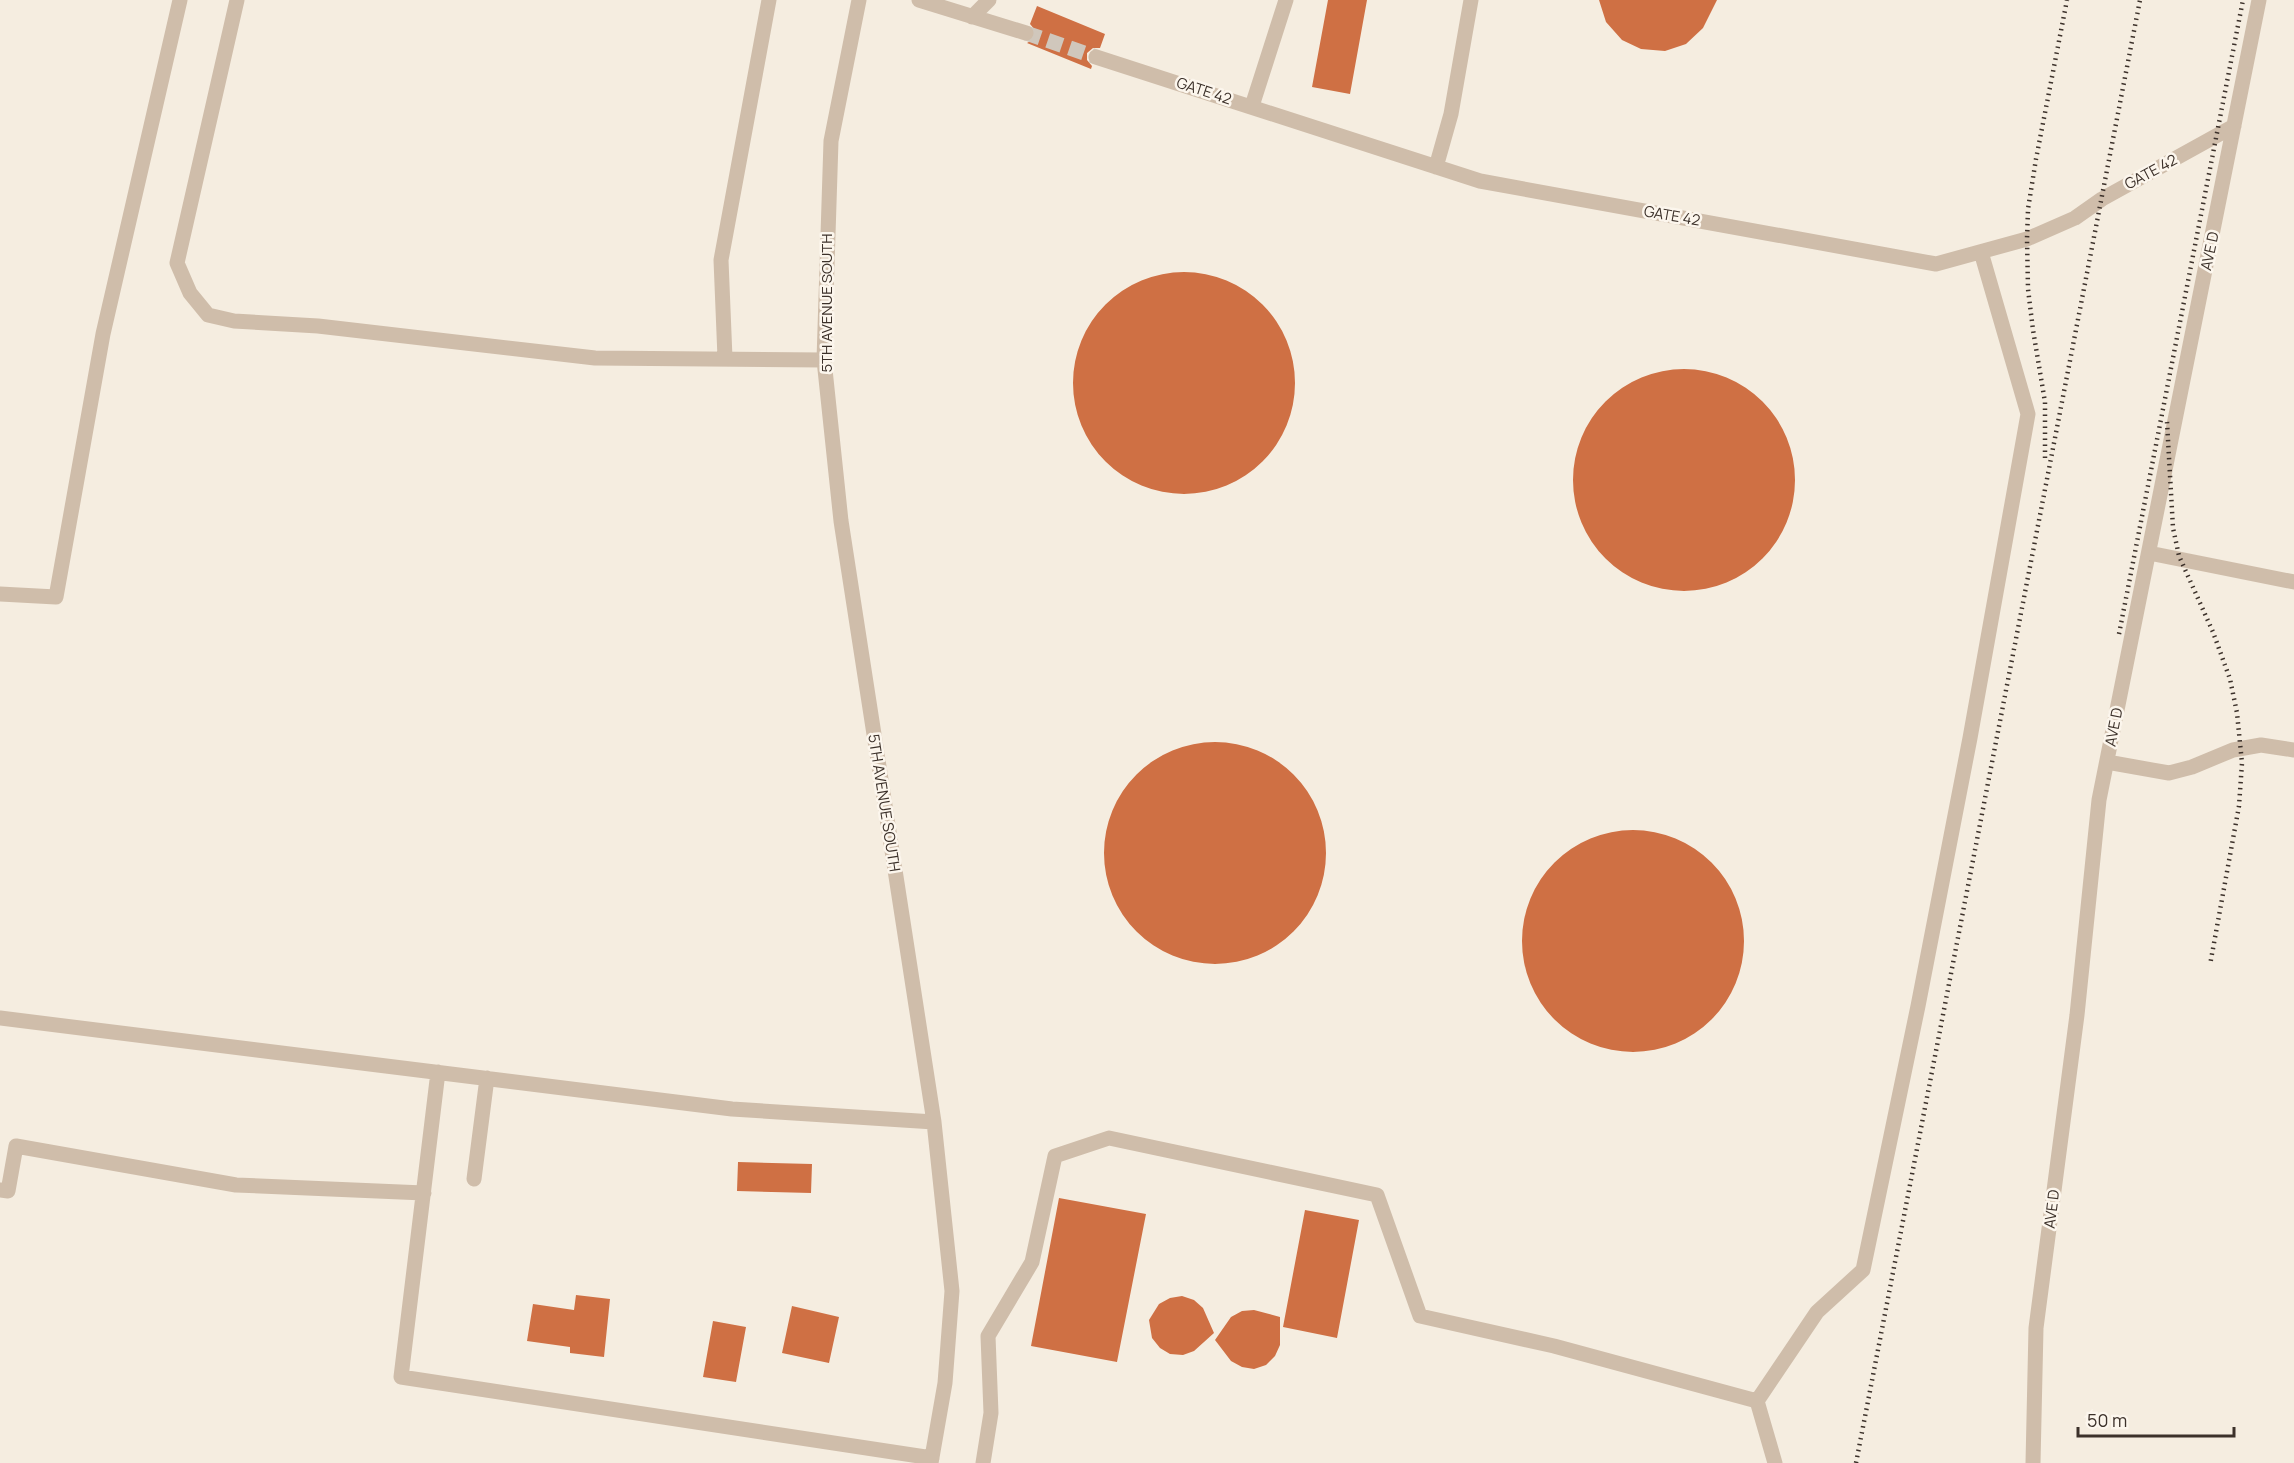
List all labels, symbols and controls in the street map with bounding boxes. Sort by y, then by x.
street label: GATE 42 [1174,72,1234,109]
street label: GATE 42 [2121,149,2181,194]
street label: GATE 42 [1642,200,1702,231]
street label: AVE D [2195,230,2224,272]
street label: 5TH AVENUE SOUTH [816,233,837,373]
street label: AVE D [2099,706,2128,748]
street label: 5TH AVENUE SOUTH [863,733,906,873]
street label: AVE D [2039,1188,2064,1230]
scale bar [2078,1400,2234,1438]
text: 50 m [2087,1408,2127,1432]

